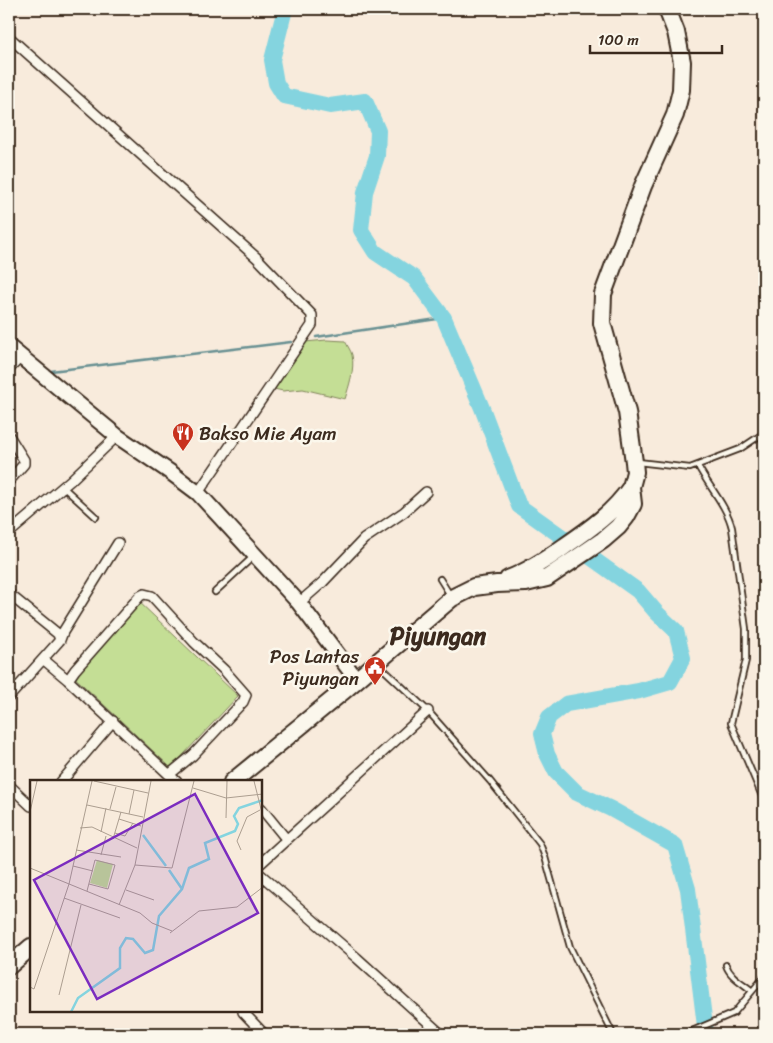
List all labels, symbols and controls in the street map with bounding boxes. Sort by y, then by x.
scale bar [590,22,723,54]
text: 100 m [598,27,639,53]
place label: Bakso Mie Ayam [199,417,337,450]
restaurant icon: Bakso Mie Ayam [171,421,195,452]
district label: Piyungan [390,615,486,657]
place label: Pos Lantas Piyungan [270,640,359,695]
public building icon: Pos Lantas Piyungan [363,655,387,686]
inset map [30,780,262,1013]

